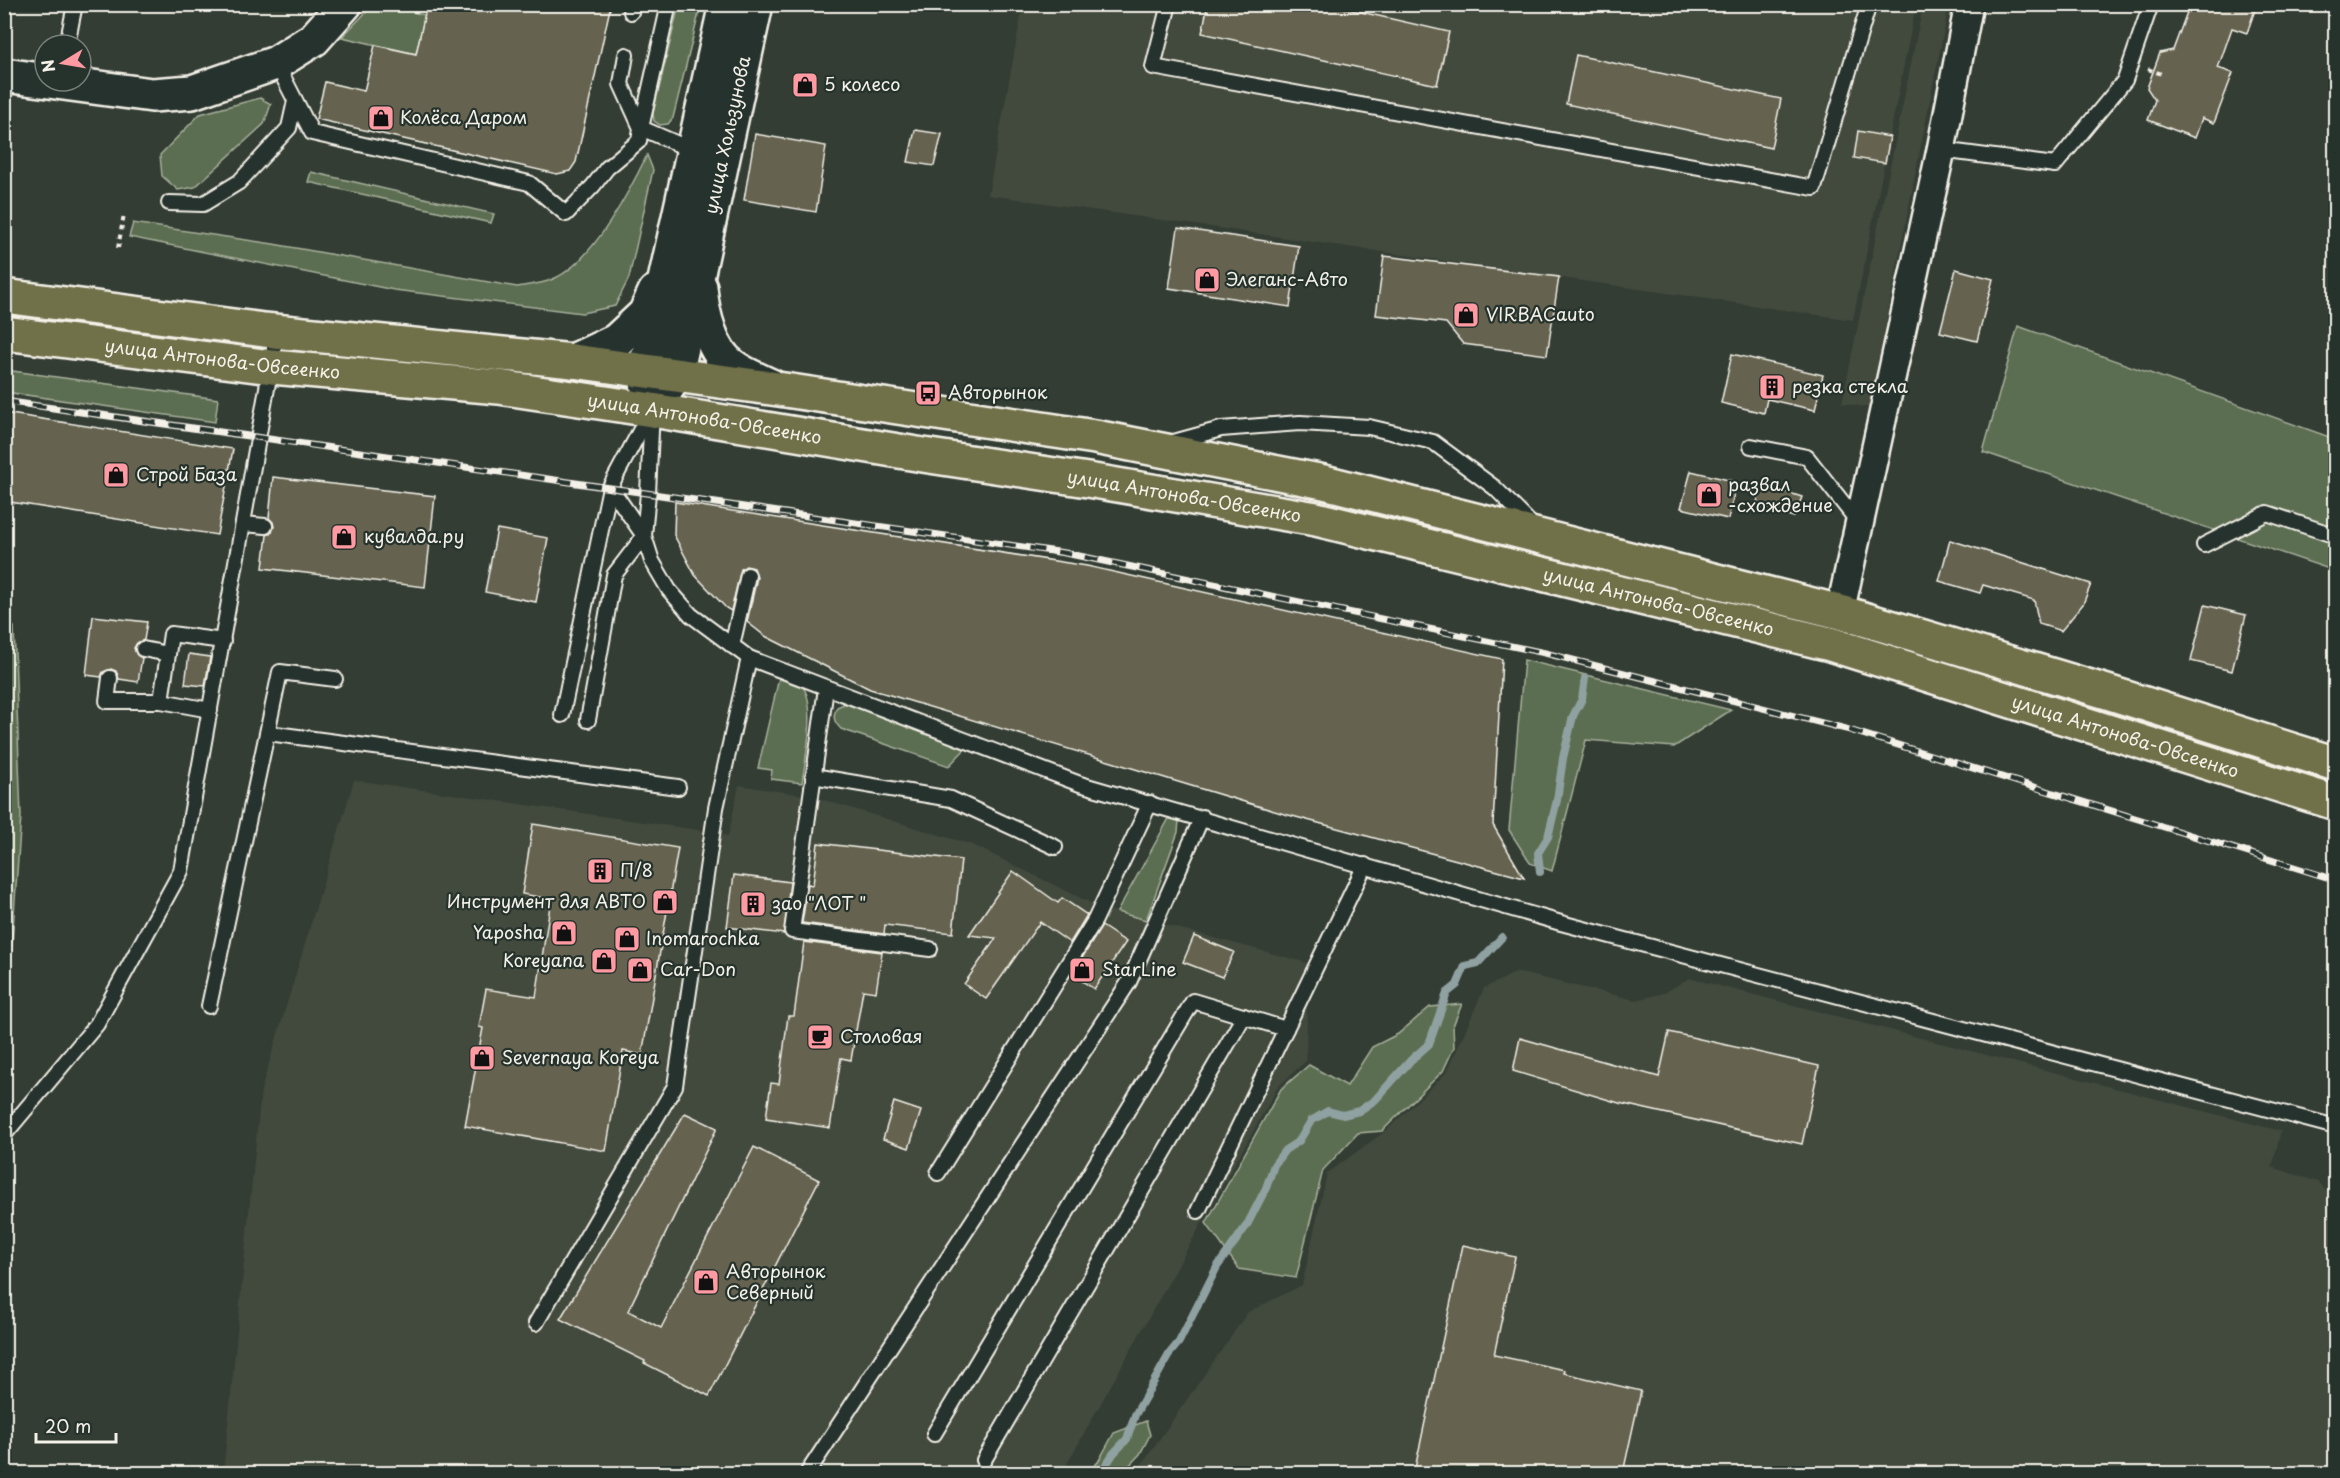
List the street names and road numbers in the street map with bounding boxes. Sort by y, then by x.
street label: улица Хользунова [696,52,757,216]
street label: улица Антонова-Овсеенко [103,331,341,385]
street label: улица Антонова-Овсеенко [586,385,824,450]
street label: улица Антонова-Овсеенко [1066,462,1303,528]
street label: улица Антонова-Овсеенко [1541,560,1777,642]
street label: улица Антонова-Овсеенко [2009,687,2243,784]

